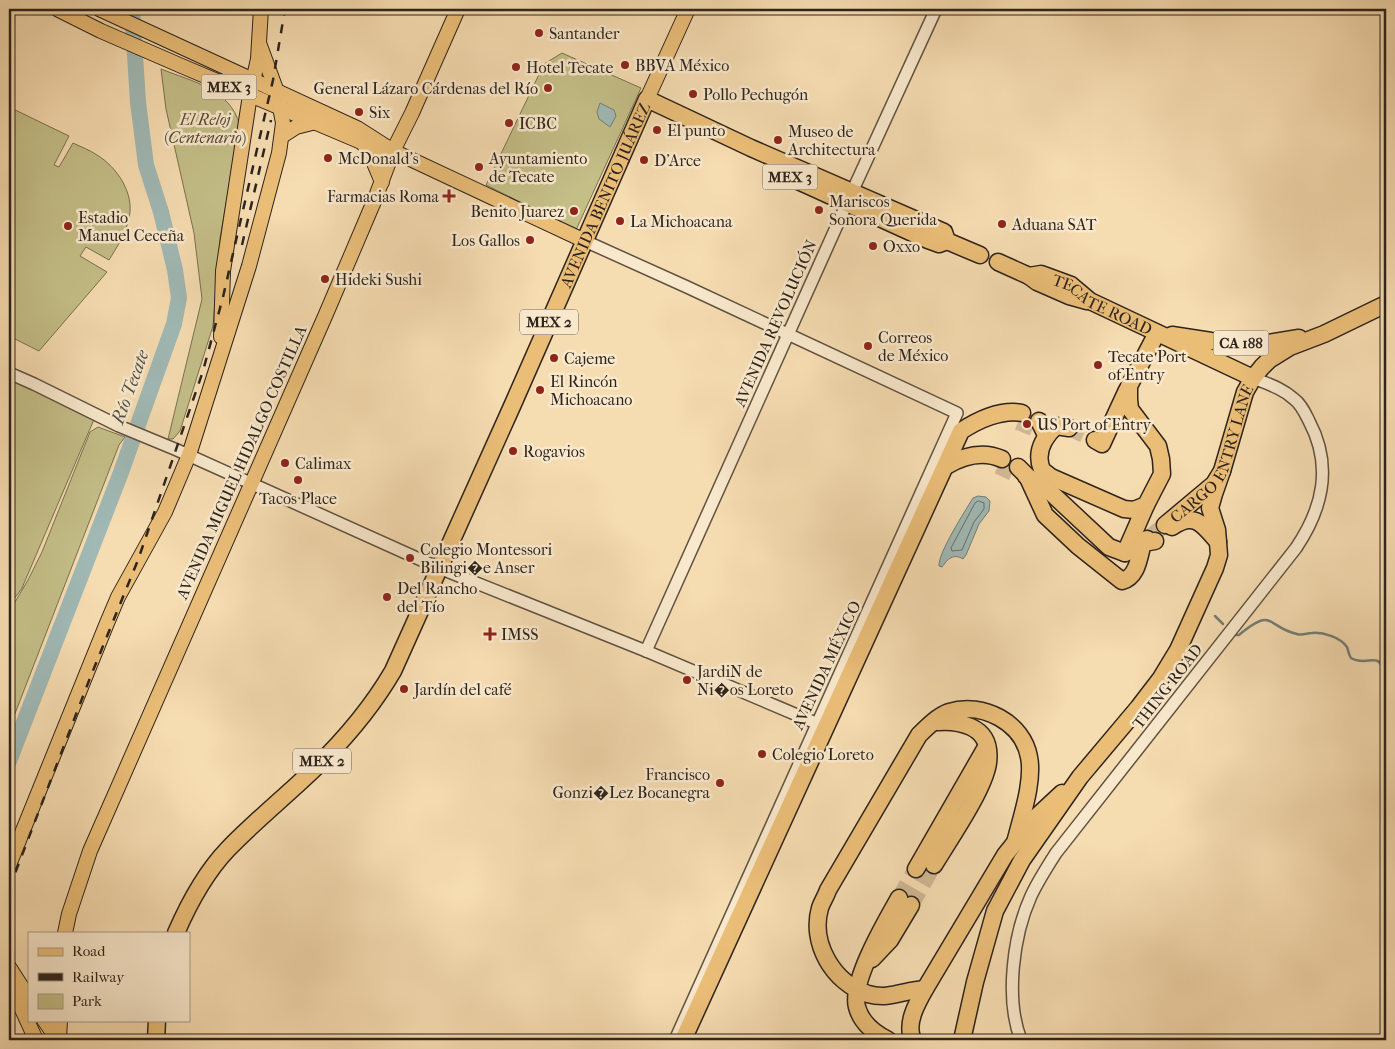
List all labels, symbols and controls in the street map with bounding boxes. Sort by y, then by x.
place label: Santander [549,24,620,43]
marker: Santander [533,27,545,39]
place label: BBVA México [635,56,729,75]
place label: Hotel Tecate [526,58,613,77]
marker: BBVA México [619,59,631,71]
marker: Hotel Tecate [510,61,522,73]
road number: MEX 3 [202,74,256,100]
place label: General Lázaro Cárdenas del Río [314,79,538,98]
marker: General Lázaro Cárdenas del Río [542,82,554,94]
place label: Pollo Pechugón [703,85,809,104]
marker: Pollo Pechugón [687,88,699,100]
street label: AVENIDA BENITO JUÁREZ [556,100,654,292]
place label: Six [369,103,391,122]
marker: Six [353,106,365,118]
park label: El Reloj (Centenario) [164,110,246,147]
place label: ICBC [519,114,557,133]
marker: ICBC [503,117,515,129]
place label: El punto [667,121,725,140]
place label: Museo de Architectura [787,122,876,159]
marker: El punto [651,124,663,136]
marker: Museo de Architectura [772,134,784,146]
place label: McDonald's [338,149,419,168]
place label: Ayuntamiento de Tecate [488,149,587,186]
place label: D'Arce [654,151,701,170]
marker: McDonald's [322,152,334,164]
marker: D'Arce [638,154,650,166]
marker: Ayuntamiento de Tecate [473,161,485,173]
road number: MEX 3 [762,164,818,190]
place label: Farmacias Roma [327,187,440,206]
marker: Farmacias Roma [443,190,455,202]
place label: Mariscos Sonora Querida [829,192,937,229]
place label: Benito Juarez [471,202,564,221]
marker: Mariscos Sonora Querida [813,204,825,216]
marker: Benito Juarez [568,205,580,217]
place label: Estadio Manuel Ceceña [78,208,185,245]
place label: La Michoacana [630,212,733,231]
marker: La Michoacana [614,215,626,227]
place label: Aduana SAT [1011,215,1097,234]
marker: Aduana SAT [996,218,1008,230]
marker: Estadio Manuel Ceceña [62,220,74,232]
place label: Los Gallos [451,231,520,250]
marker: Los Gallos [524,234,536,246]
street label: AVENIDA REVOLUCIÓN [729,236,821,410]
place label: Oxxo [883,237,920,256]
marker: Oxxo [867,240,879,252]
place label: Hideki Sushi [335,270,422,289]
street label: TECATE ROAD [1050,270,1155,339]
marker: Hideki Sushi [319,273,331,285]
road number: MEX 2 [520,310,578,334]
street label: AVENIDA MIGUEL HIDALGO COSTILLA [172,322,311,603]
place label: Correos de México [878,328,948,365]
road number: CA 188 [1214,330,1268,356]
marker: Correos de México [862,340,874,352]
water label: Río Tecate [107,347,154,428]
place label: Tecate Port of Entry [1108,347,1187,384]
place label: Cajeme [564,349,615,368]
marker: Cajeme [548,352,560,364]
marker: Tecate Port of Entry [1092,359,1104,371]
place label: El Rincón Michoacano [550,372,632,409]
street label: CARGO ENTRY LANE [1166,381,1257,527]
marker: El Rincón Michoacano [534,384,546,396]
place label: US Port of Entry [1037,415,1152,434]
marker: US Port of Entry [1021,418,1033,430]
place label: Rogavios [523,442,585,461]
marker: Rogavios [507,445,519,457]
place label: Calimax [295,454,352,473]
marker: Calimax [279,457,291,469]
marker: Tacos Place [292,474,304,486]
place label: Tacos Place [259,489,337,508]
place label: Colegio Montessori Bilingi�e Anser [420,540,553,577]
marker: Colegio Montessori Bilingi�e Anser [404,552,416,564]
place label: Del Rancho del Tío [397,579,477,616]
marker: Del Rancho del Tío [381,591,393,603]
street label: AVENIDA MÉXICO [787,597,865,734]
place label: IMSS [501,625,538,644]
marker: IMSS [483,627,497,641]
street label: THING ROAD [1128,640,1206,733]
place label: JardiN de Ni�os Loreto [695,662,793,699]
marker: JardiN de Ni�os Loreto [681,674,693,686]
place label: Jardín del café [412,680,512,699]
marker: Jardín del café [398,683,410,695]
place label: Colegio Loreto [772,745,874,764]
road number: MEX 2 [293,748,351,774]
marker: Colegio Loreto [756,748,768,760]
place label: Francisco Gonzi�Lez Bocanegra [552,765,711,802]
marker: Francisco Gonzi�Lez Bocanegra [714,777,726,789]
legend [28,932,190,1022]
text: Road [72,942,106,960]
text: Railway [72,968,125,986]
text: Park [72,992,102,1010]

